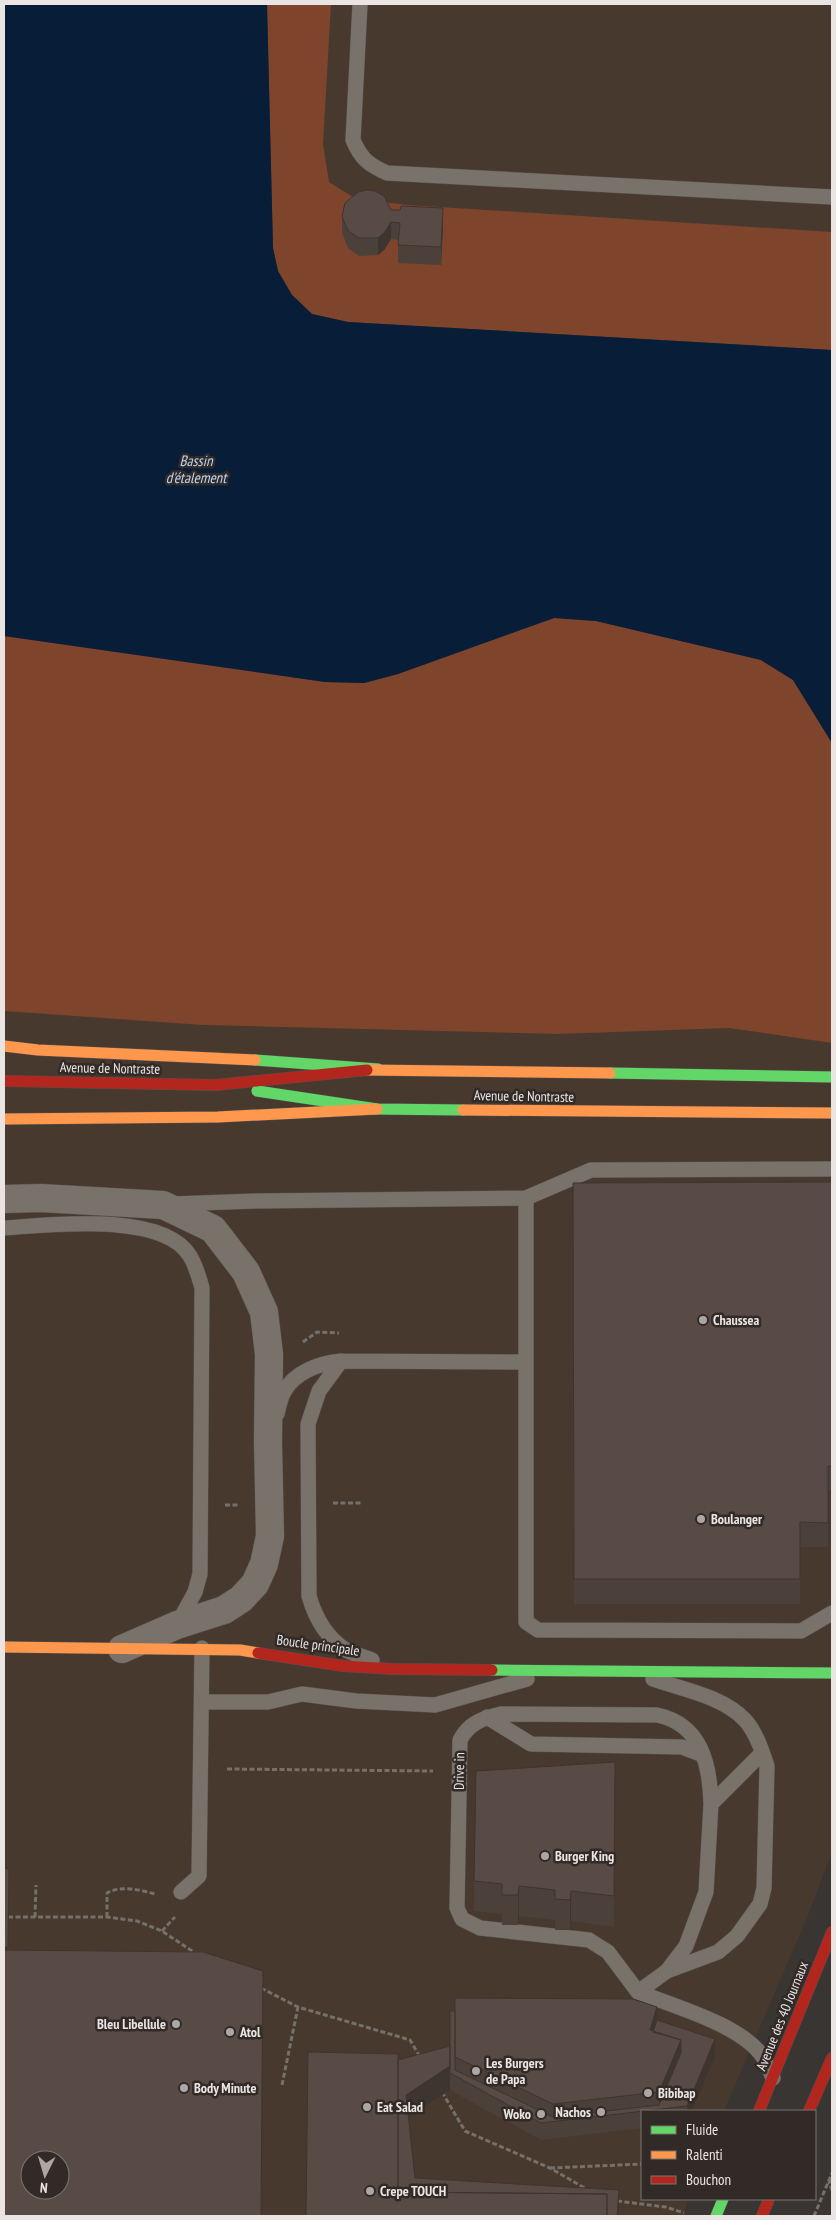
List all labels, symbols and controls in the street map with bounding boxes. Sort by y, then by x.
water label: Bassin d'étalement [166,451,228,487]
street label: Avenue de Nontraste [60,1058,161,1078]
street label: Avenue de Nontraste [474,1086,575,1106]
place label: Chaussea [713,1311,760,1329]
marker: Chaussea [697,1314,709,1326]
place label: Boulanger [711,1510,763,1528]
marker: Boulanger [695,1513,707,1525]
street label: Boucle principale [275,1630,361,1660]
street label: Drive in [450,1752,468,1790]
place label: Burger King [555,1847,614,1865]
marker: Burger King [539,1850,551,1862]
street label: Avenue des 40 Journaux [752,1958,812,2073]
place label: Bleu Libellule [97,2015,166,2033]
marker: Bleu Libellule [170,2018,182,2030]
place label: Atol [239,2023,261,2041]
marker: Atol [224,2026,236,2038]
place label: Les Burgers de Papa [486,2054,544,2088]
marker: Les Burgers de Papa [470,2065,482,2077]
place label: Body Minute [194,2079,256,2097]
marker: Body Minute [178,2082,190,2094]
place label: Bibibap [658,2084,696,2102]
marker: Bibibap [642,2087,654,2099]
place label: Eat Salad [377,2098,423,2116]
marker: Eat Salad [361,2101,373,2113]
place label: Nachos [555,2103,591,2121]
place label: Woko [503,2105,531,2123]
marker: Nachos [595,2106,607,2118]
marker: Woko [535,2108,547,2120]
legend [641,2110,816,2200]
text: Fluide [686,2120,718,2139]
text: Ralenti [686,2145,723,2164]
north arrow [20,2150,70,2200]
text: Bouchon [686,2170,731,2189]
text: N [39,2179,48,2197]
place label: Crepe TOUCH [380,2182,446,2200]
marker: Crepe TOUCH [364,2185,376,2197]

